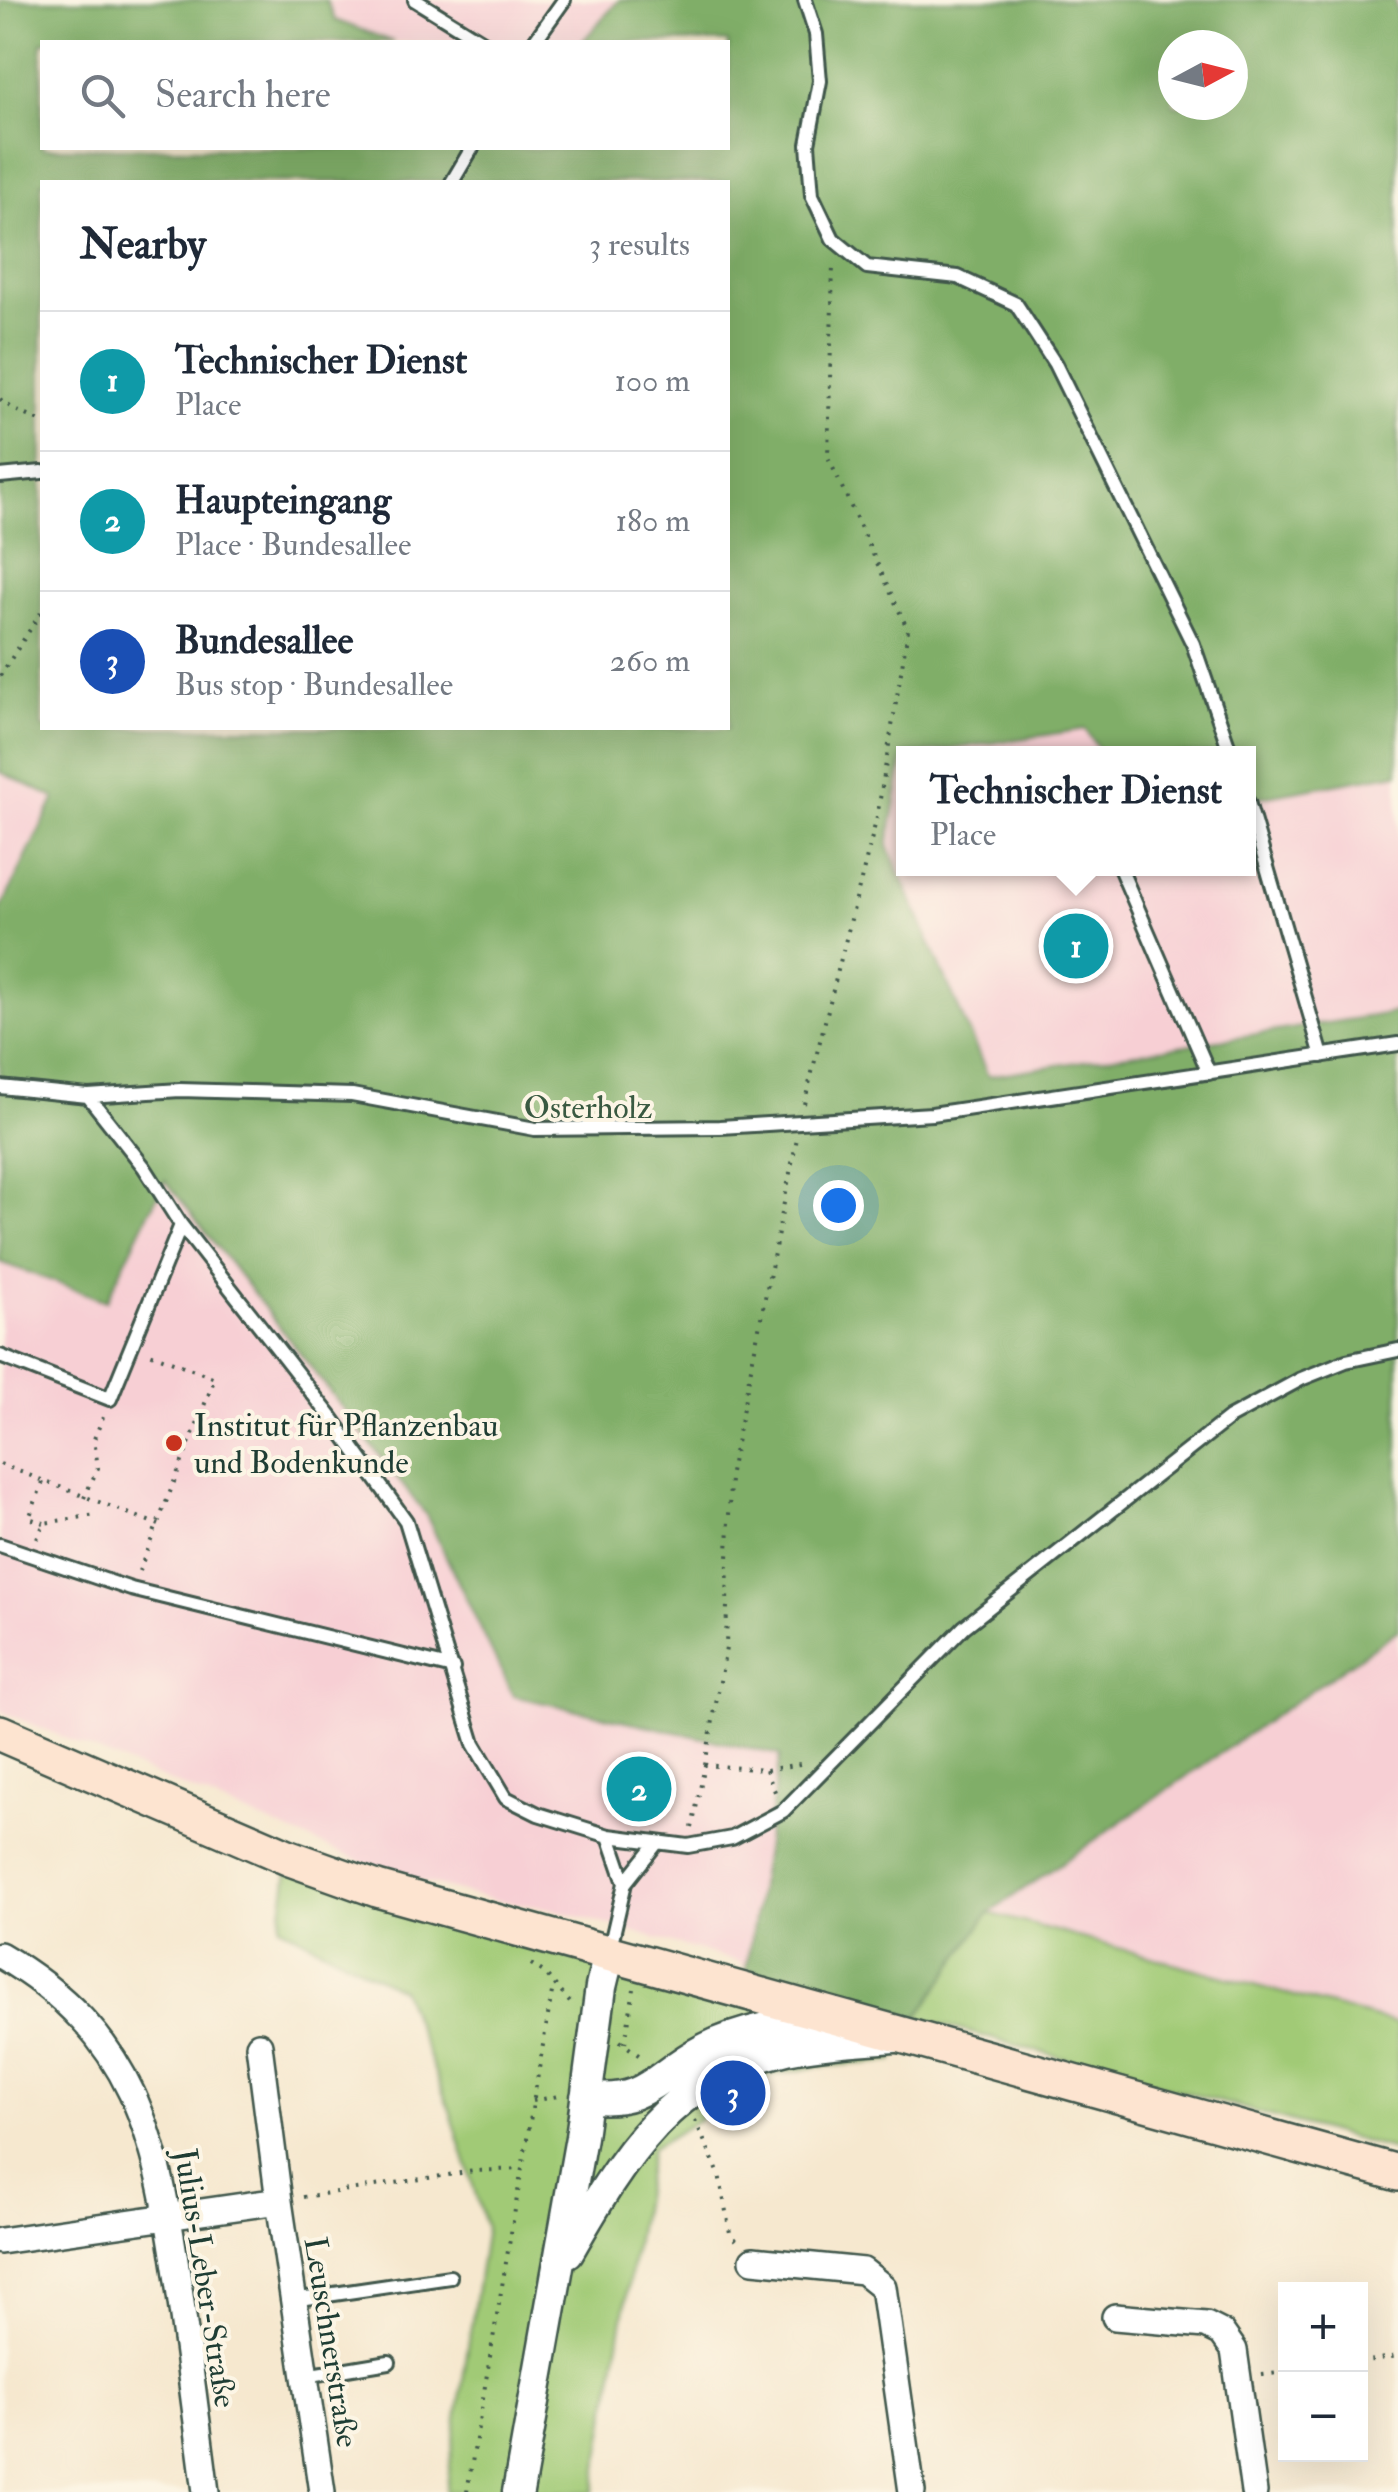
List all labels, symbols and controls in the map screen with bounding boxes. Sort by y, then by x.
north arrow [1158,30,1248,120]
search box [40,40,730,150]
icon: search [75,68,130,123]
text: Search here [155,71,331,119]
text: Nearby [80,219,206,271]
text: 3 results [589,225,690,265]
text: Technischer Dienst [175,337,467,385]
text: 1 [107,361,118,401]
text: 100 m [614,361,690,401]
text: Place [175,385,241,425]
text: Haupteingang [175,477,391,525]
text: 2 [104,501,121,541]
text: 180 m [616,501,690,541]
text: Place · Bundesallee [175,525,411,565]
text: Bundesallee [175,617,353,665]
text: 3 [106,641,119,681]
text: 260 m [610,641,690,681]
text: Bus stop · Bundesallee [175,665,453,705]
popup [896,746,1256,876]
text: Technischer Dienst [930,767,1222,815]
text: Place [930,815,996,855]
pin: 1 [1044,908,1108,984]
park label: Osterholz [524,1088,652,1128]
your location [813,1180,864,1231]
place label: Institut für Pflanzenbau und Bodenkunde [194,1406,498,1483]
marker: Institut für Pflanzenbau und Bodenkunde [163,1432,185,1454]
pin: 2 [606,1752,672,1826]
pin: 3 [700,2056,766,2130]
street label: Julius-Leber-Straße [165,2145,245,2410]
street label: Leuschnerstraße [295,2234,367,2450]
map controls [1278,2282,1368,2462]
button: + [1278,2282,1368,2372]
button: − [1278,2372,1368,2462]

